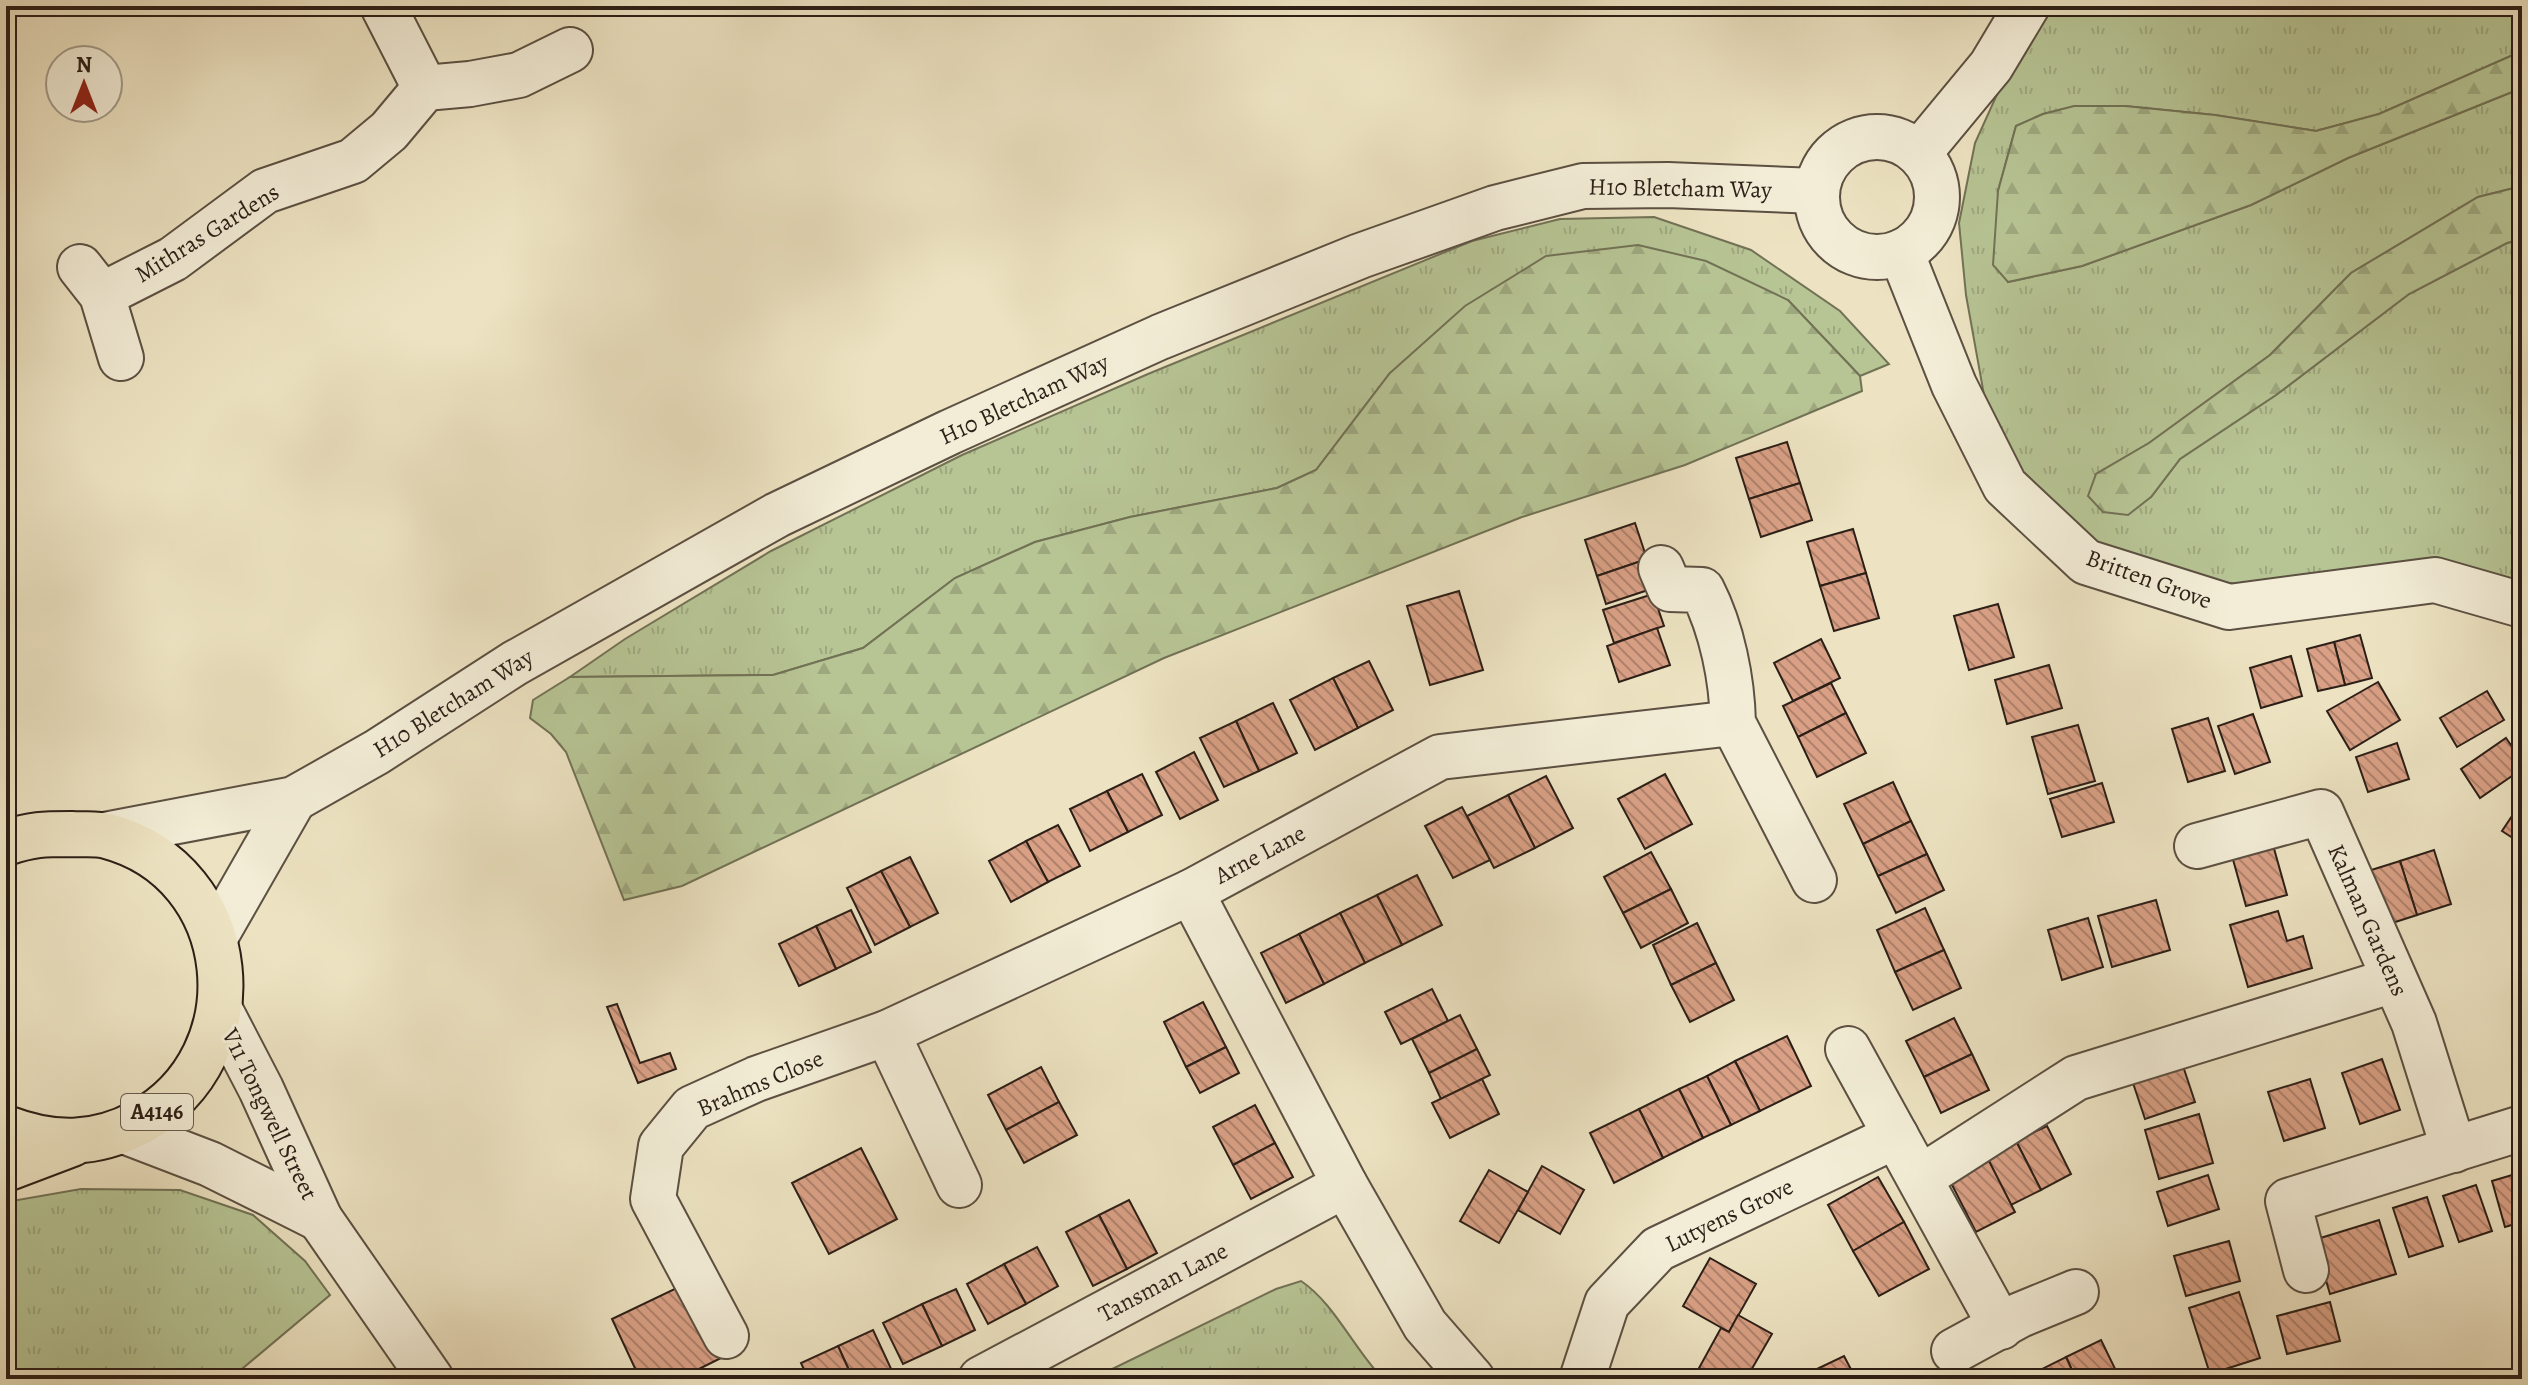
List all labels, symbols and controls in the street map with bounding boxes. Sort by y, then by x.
north arrow [44,44,124,124]
text: N [76,50,92,80]
street label: H10 Bletcham Way [1588,170,1772,206]
street label: Mithras Gardens [129,176,285,290]
street label: H10 Bletcham Way [934,346,1114,452]
street label: Britten Grove [2082,541,2216,617]
street label: H10 Bletcham Way [367,641,540,765]
street label: Arne Lane [1208,817,1311,892]
street label: Kalman Gardens [2320,839,2416,1001]
street label: V11 Tongwell Street [214,1022,325,1205]
street label: Brahms Close [692,1042,828,1124]
road number: A4146 [121,1094,193,1130]
street label: Lutyens Grove [1660,1170,1798,1260]
street label: Tansman Lane [1093,1234,1233,1330]

